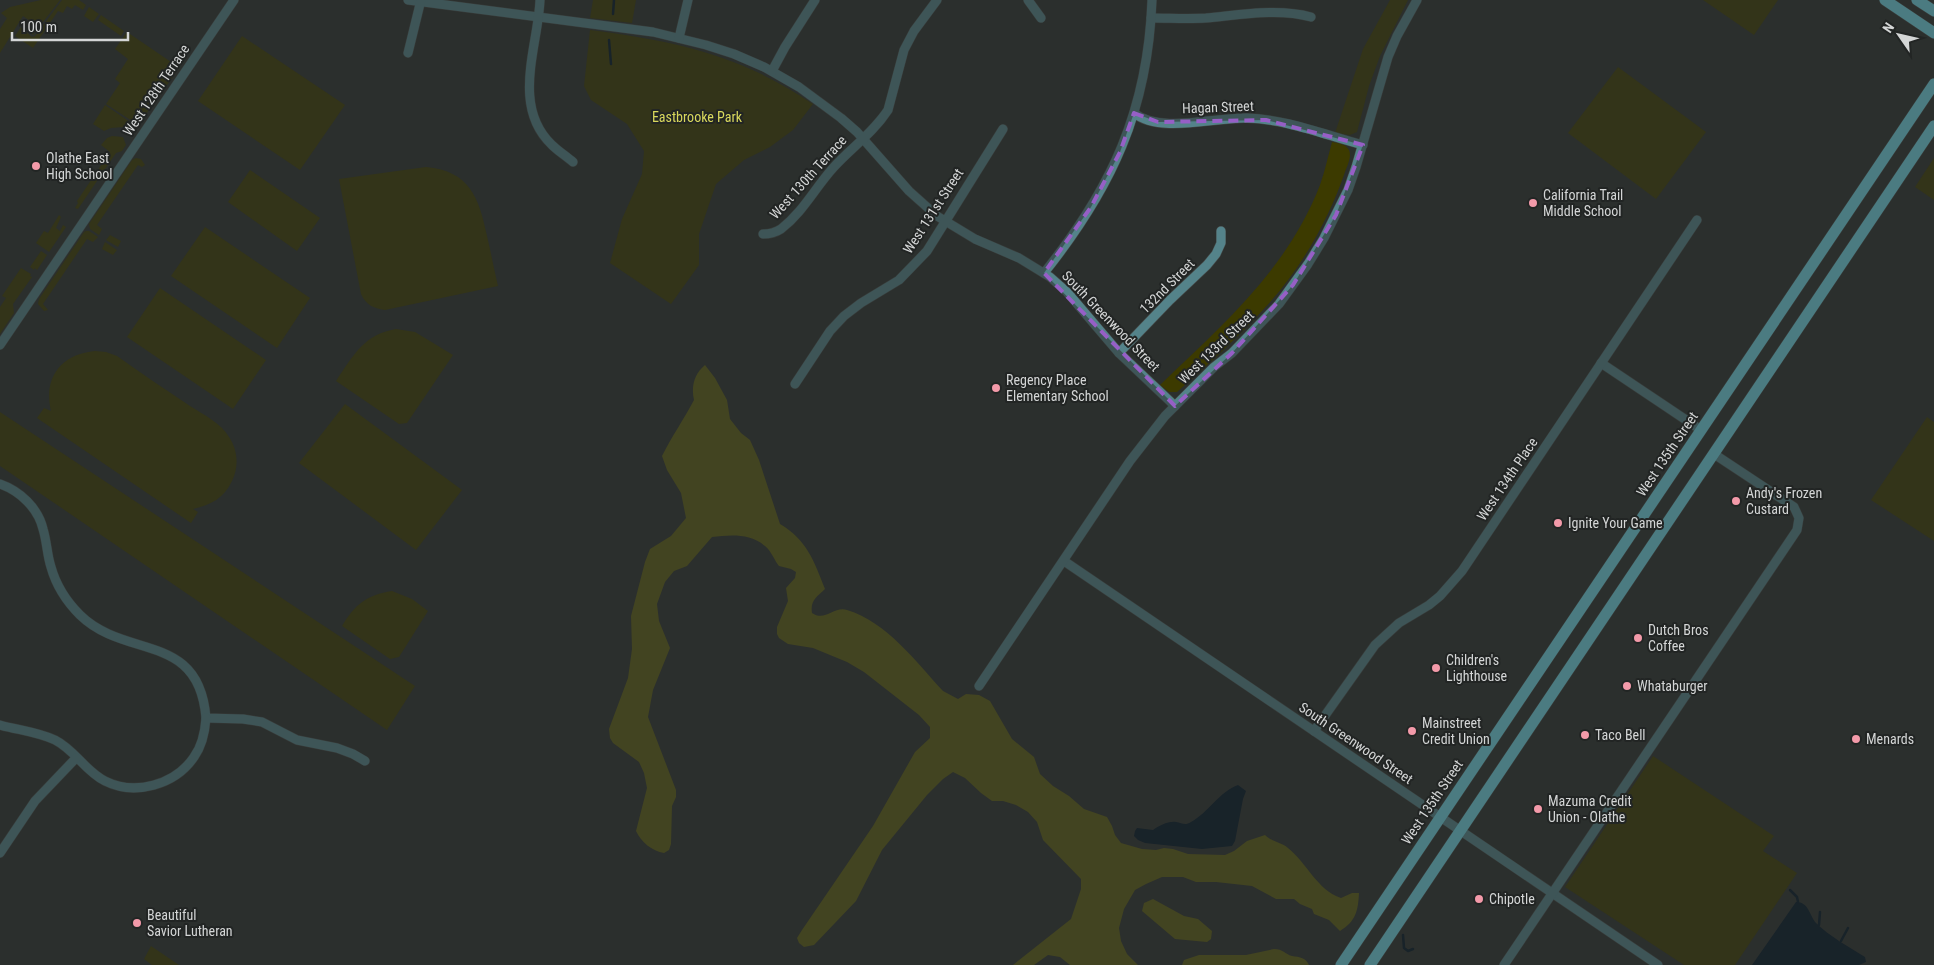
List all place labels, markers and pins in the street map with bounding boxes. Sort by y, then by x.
place label: Olathe East High School [46,150,113,182]
marker: Olathe East High School [30,160,42,172]
place label: California Trail Middle School [1543,187,1623,219]
marker: California Trail Middle School [1527,197,1539,209]
place label: Regency Place Elementary School [1006,372,1109,404]
marker: Regency Place Elementary School [990,382,1002,394]
place label: Andy's Frozen Custard [1746,485,1822,517]
marker: Andy's Frozen Custard [1730,495,1742,507]
place label: Ignite Your Game [1568,515,1663,531]
marker: Ignite Your Game [1552,517,1564,529]
place label: Dutch Bros Coffee [1648,622,1709,654]
marker: Dutch Bros Coffee [1632,632,1644,644]
place label: Children's Lighthouse [1446,652,1508,684]
marker: Children's Lighthouse [1430,662,1442,674]
place label: Whataburger [1637,678,1708,694]
marker: Whataburger [1621,680,1633,692]
place label: Mainstreet Credit Union [1422,715,1490,747]
marker: Mainstreet Credit Union [1406,725,1418,737]
place label: Taco Bell [1595,727,1646,743]
marker: Taco Bell [1579,729,1591,741]
place label: Menards [1866,731,1914,747]
marker: Menards [1850,733,1862,745]
place label: Mazuma Credit Union - Olathe [1548,793,1632,825]
marker: Mazuma Credit Union - Olathe [1532,803,1544,815]
place label: Chipotle [1489,891,1535,907]
marker: Chipotle [1473,893,1485,905]
place label: Beautiful Savior Lutheran [147,907,233,939]
marker: Beautiful Savior Lutheran [131,917,143,929]

